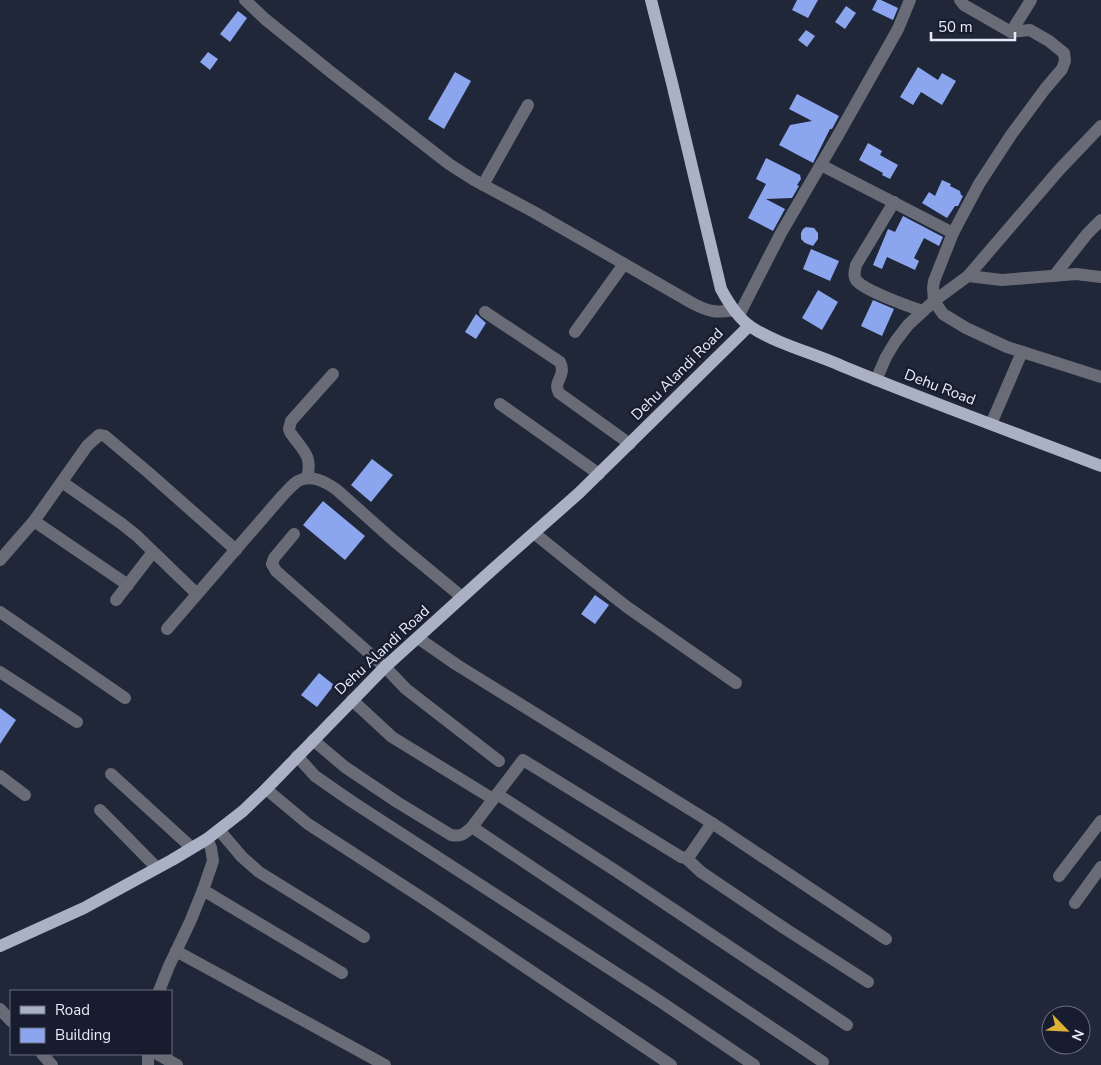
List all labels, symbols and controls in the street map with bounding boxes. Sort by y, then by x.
scale bar [931,10,1015,42]
text: 50 m [938,17,973,37]
street label: Dehu Alandi Road [627,324,727,424]
street label: Dehu Road [901,364,979,410]
street label: Dehu Alandi Road [330,601,434,699]
legend [10,990,172,1055]
text: Road [55,1000,90,1020]
north arrow [1041,1005,1091,1055]
text: Building [55,1025,111,1045]
text: N [1067,1026,1088,1044]

